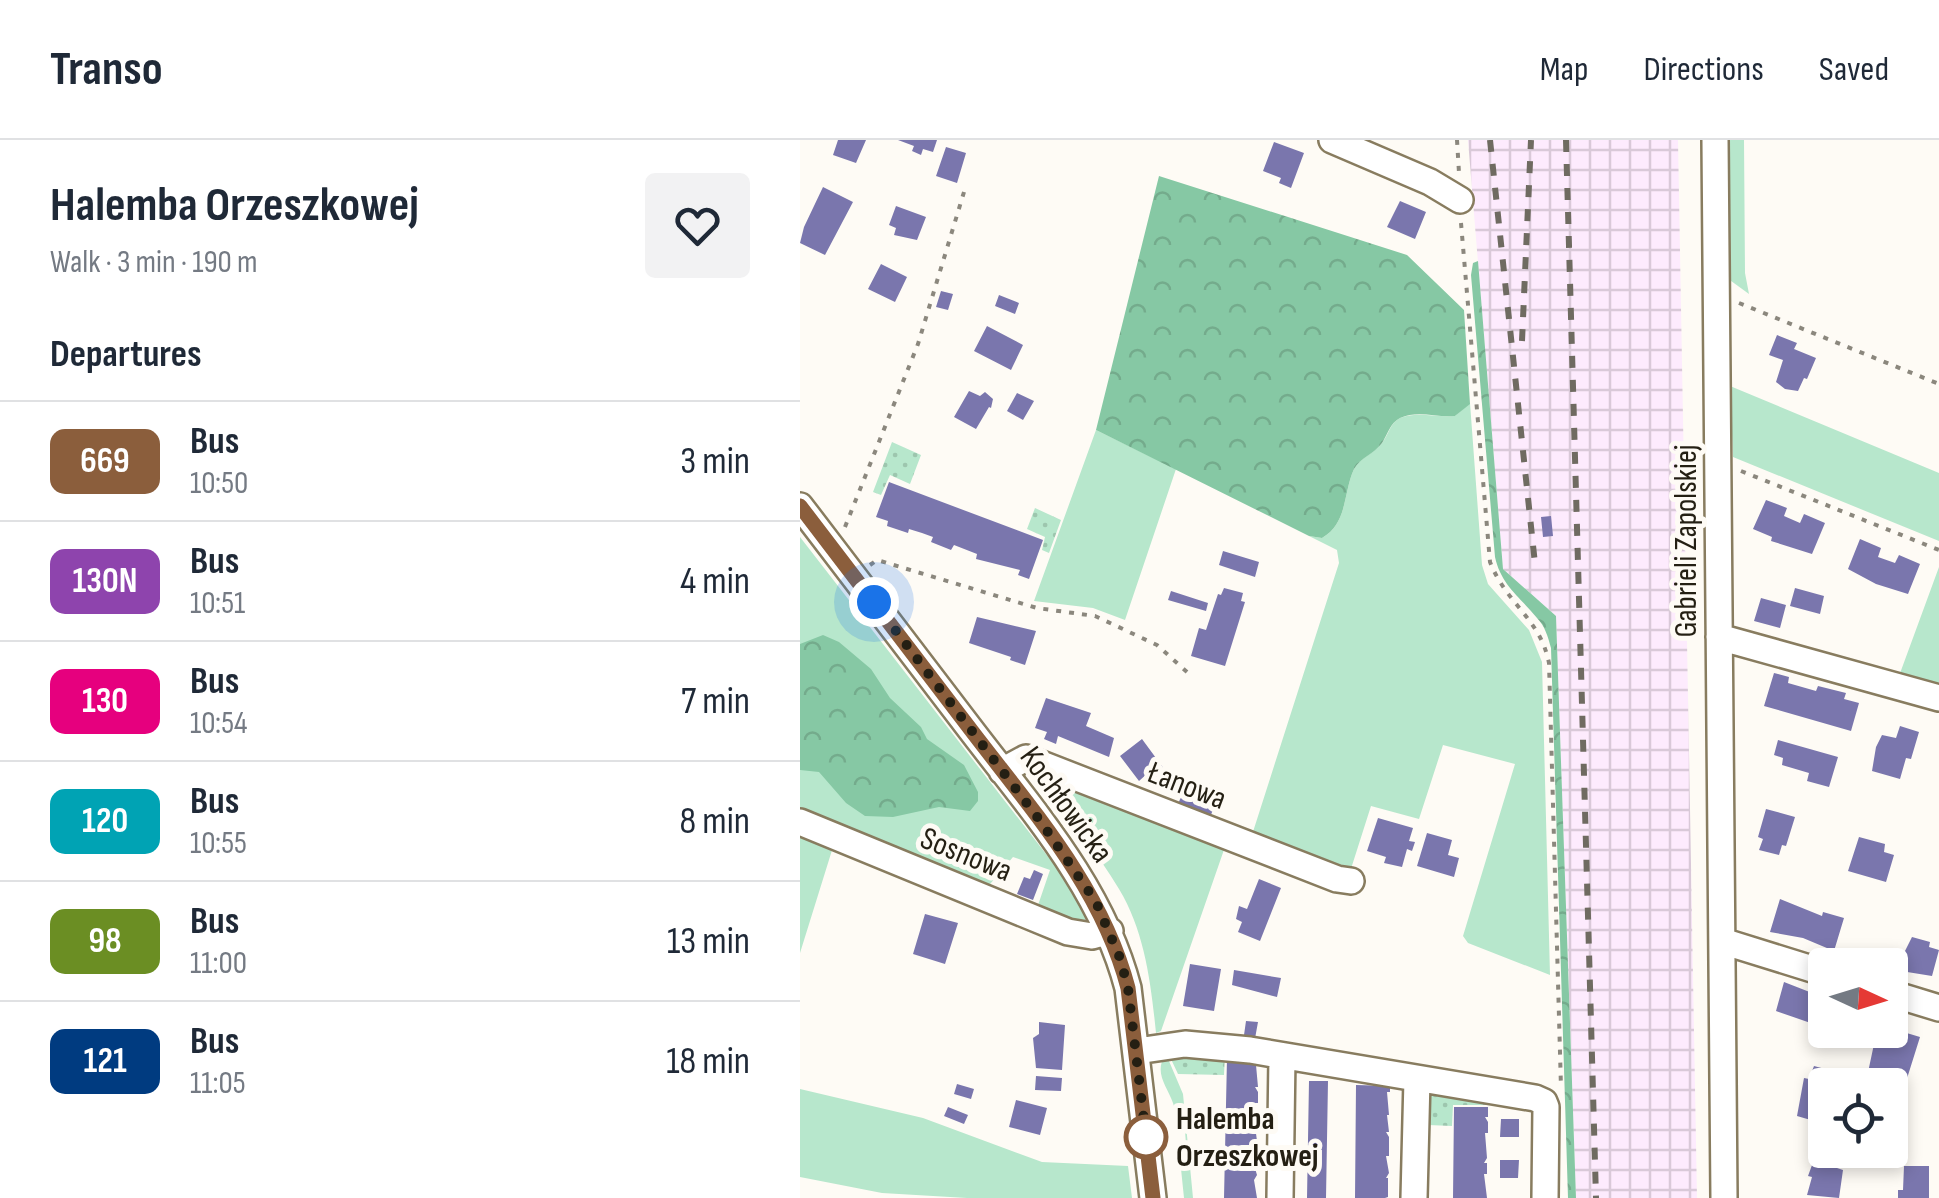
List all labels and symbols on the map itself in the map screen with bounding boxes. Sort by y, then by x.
street label: Gabrieli Zapolskiej [1667,444,1706,638]
your location [849,577,899,627]
street label: Kochłowicka [1011,739,1121,871]
street label: Łanowa [1141,753,1232,819]
street label: Sosnowa [915,819,1017,891]
north arrow [1808,948,1908,1048]
place label: Halemba Orzeszkowej [1176,1100,1318,1176]
marker: Halemba Orzeszkowej [1125,1116,1167,1158]

